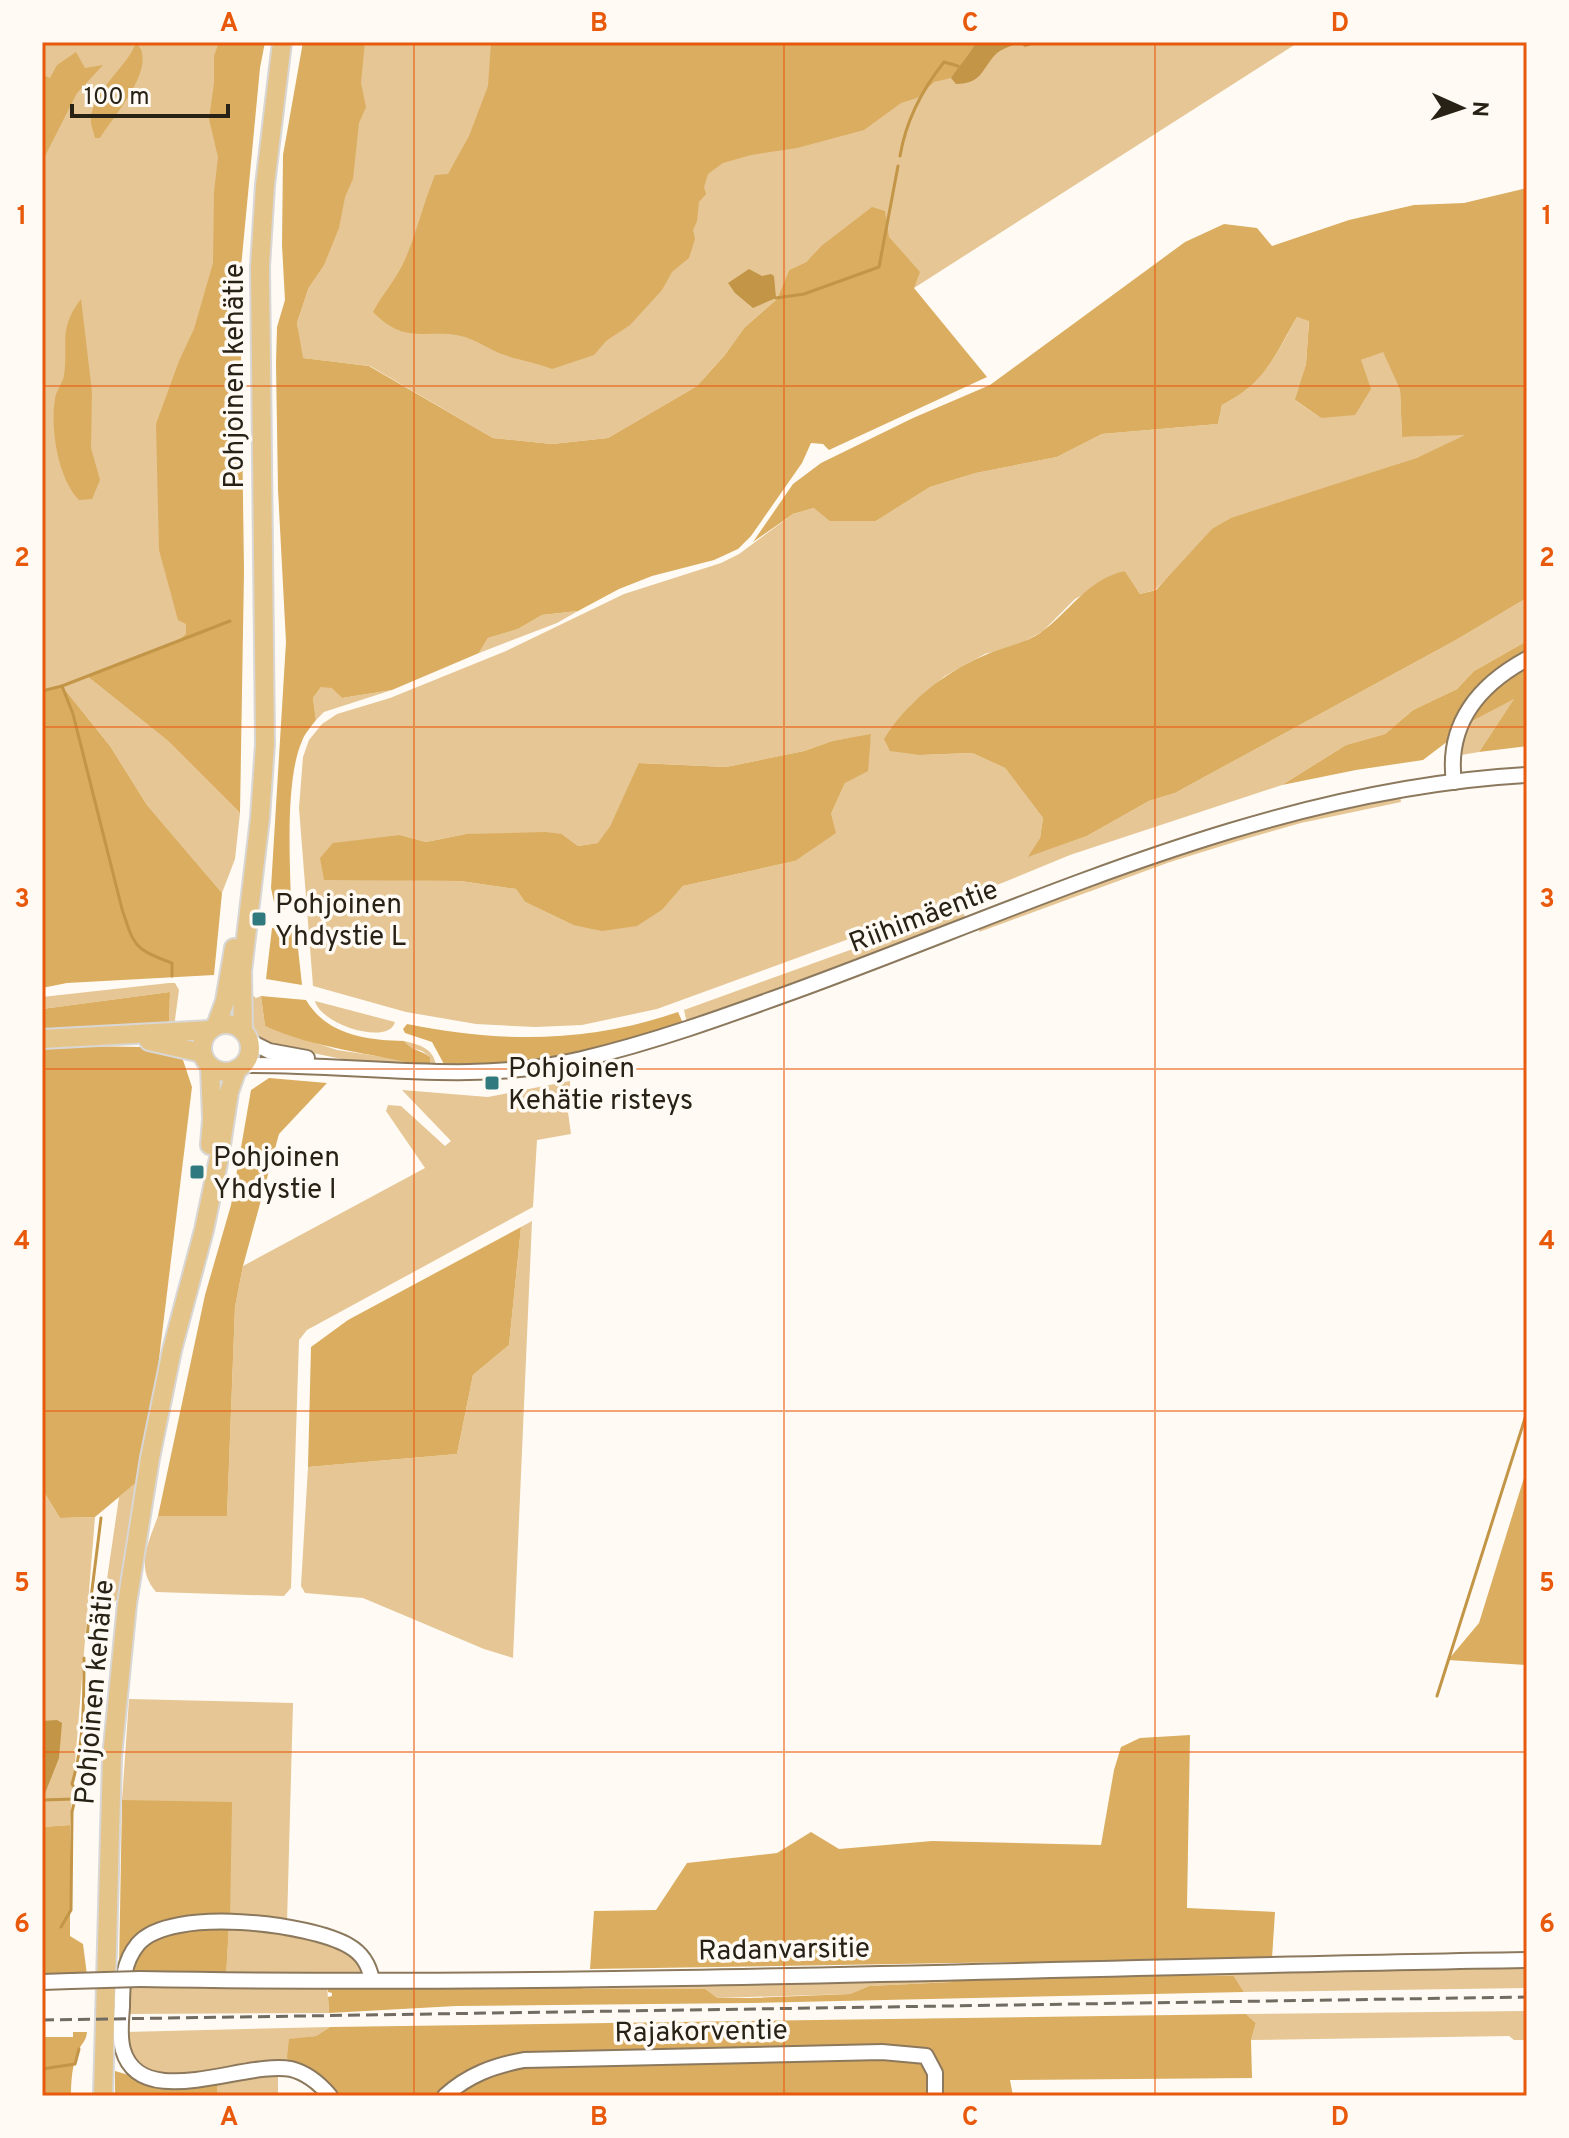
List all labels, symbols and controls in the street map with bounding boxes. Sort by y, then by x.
text: A [220,8,238,41]
text: B [590,8,608,41]
text: C [962,8,978,41]
text: D [1331,8,1349,41]
scale bar [72,68,228,118]
north arrow [1421,68,1501,148]
text: 100 m [84,83,150,113]
text: N [1465,100,1492,118]
text: 1 [17,201,27,234]
text: 1 [1542,201,1552,234]
street label: Pohjoinen kehätie [218,263,254,489]
text: 2 [14,543,30,576]
text: 2 [1539,543,1555,576]
street label: Riihimäentie [844,873,1004,963]
text: 3 [14,884,30,917]
text: 3 [1539,884,1555,917]
place label: Pohjoinen Yhdystie L [275,888,406,956]
marker: Pohjoinen Yhdystie L [250,910,268,928]
place label: Pohjoinen Kehätie risteys [508,1052,693,1120]
marker: Pohjoinen Kehätie risteys [483,1074,501,1092]
place label: Pohjoinen Yhdystie I [213,1141,340,1209]
marker: Pohjoinen Yhdystie I [188,1163,206,1181]
text: 4 [14,1226,30,1259]
text: 4 [1539,1226,1555,1259]
text: 5 [14,1568,30,1601]
text: 5 [1539,1568,1555,1601]
street label: Pohjoinen kehätie [68,1578,124,1806]
text: 6 [14,1909,30,1942]
text: 6 [1539,1909,1555,1942]
street label: Radanvarsitie [698,1932,870,1970]
street label: Rajakorventie [614,2013,788,2053]
text: A [220,2102,238,2135]
text: B [590,2102,608,2135]
text: C [962,2102,978,2135]
text: D [1331,2102,1349,2135]

